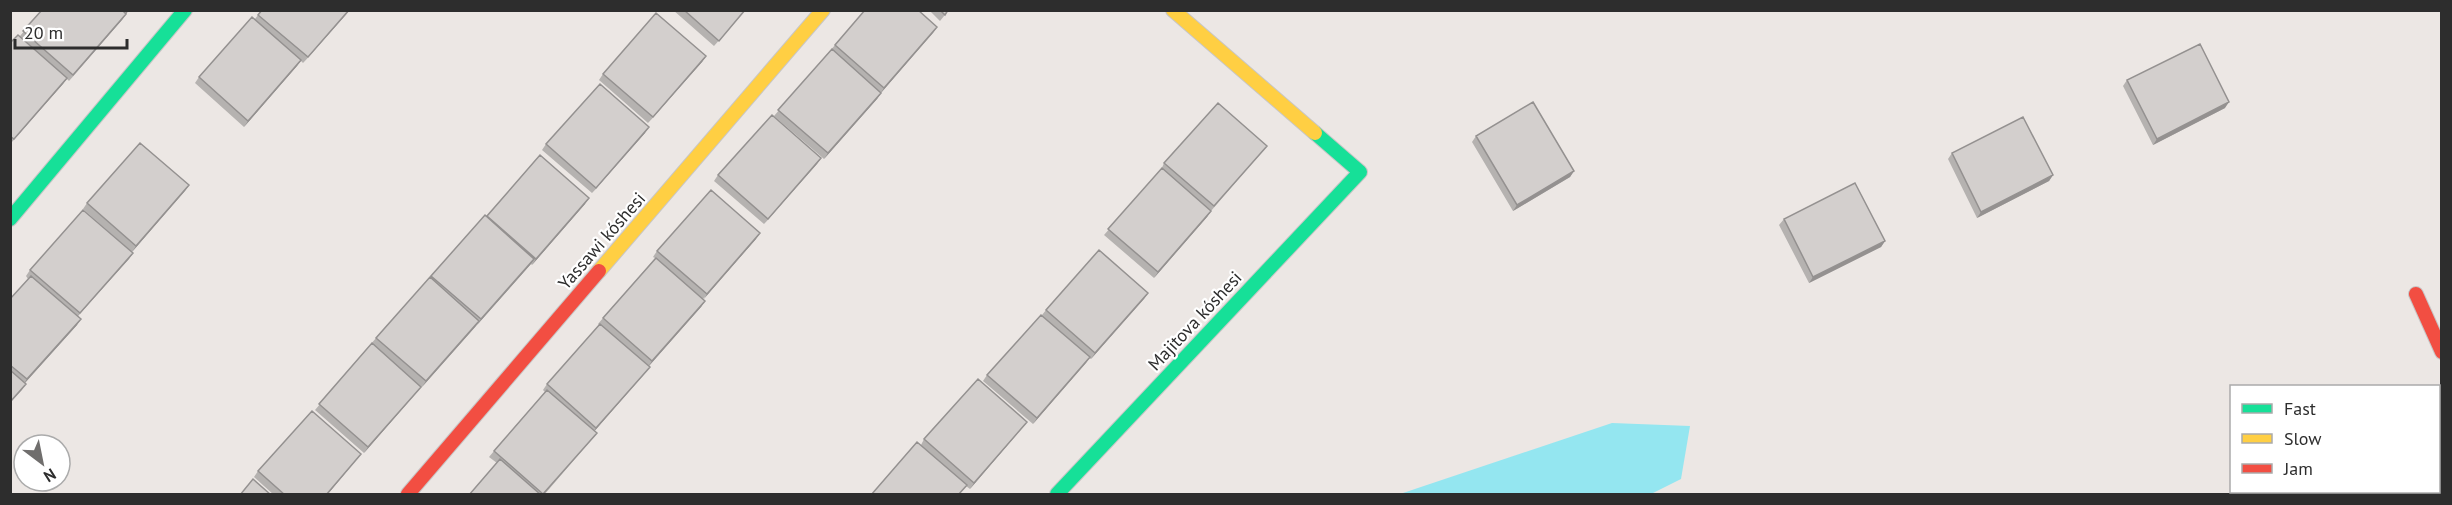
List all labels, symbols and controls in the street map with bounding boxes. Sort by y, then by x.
scale bar [15,12,128,50]
text: 20 m [24,21,63,44]
street label: Yassawi kóshesi [553,187,650,294]
street label: Majitova kóshesi [1143,266,1247,375]
legend [2230,385,2440,493]
text: Fast [2284,397,2316,420]
text: Slow [2284,427,2322,450]
north arrow [12,433,72,493]
text: Jam [2283,457,2313,480]
text: N [40,464,60,487]

